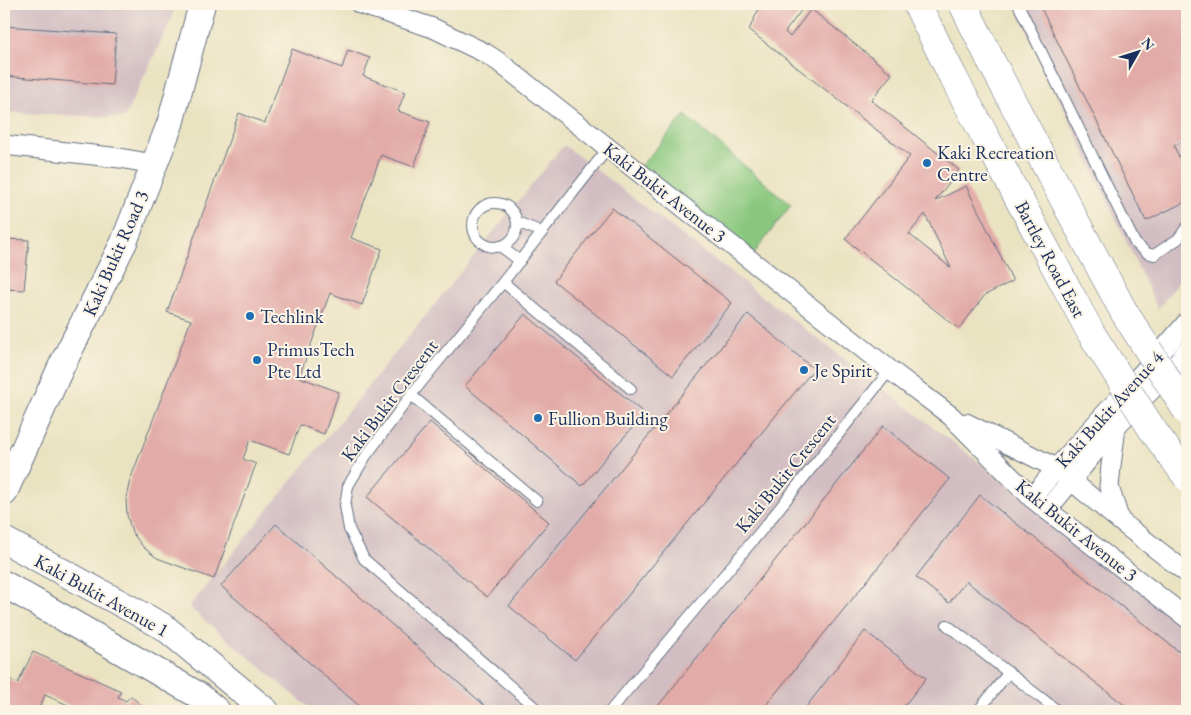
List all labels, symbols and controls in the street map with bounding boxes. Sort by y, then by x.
north arrow [1114,28,1164,78]
text: N [1138,34,1159,54]
street label: Kaki Bukit Avenue 3 [598,136,731,248]
place label: Kaki Recreation Centre [937,140,1055,187]
marker: Kaki Recreation Centre [921,157,933,169]
street label: Kaki Bukit Road 3 [77,186,154,320]
street label: Bartley Road East [1009,197,1092,322]
place label: Techlink [260,304,325,329]
marker: Techlink [244,310,256,322]
street label: Kaki Bukit Crescent [335,334,443,466]
place label: PrimusTech Pte Ltd [267,337,355,384]
street label: Kaki Bukit Avenue 4 [1050,345,1169,473]
marker: PrimusTech Pte Ltd [251,354,263,366]
place label: Je Spirit [812,358,872,383]
marker: Je Spirit [798,364,810,376]
place label: Fullion Building [548,406,668,431]
street label: Kaki Bukit Crescent [730,408,841,538]
marker: Fullion Building [532,412,544,424]
street label: Kaki Bukit Avenue 3 [1011,474,1143,587]
street label: Kaki Bukit Avenue 1 [30,548,173,643]

